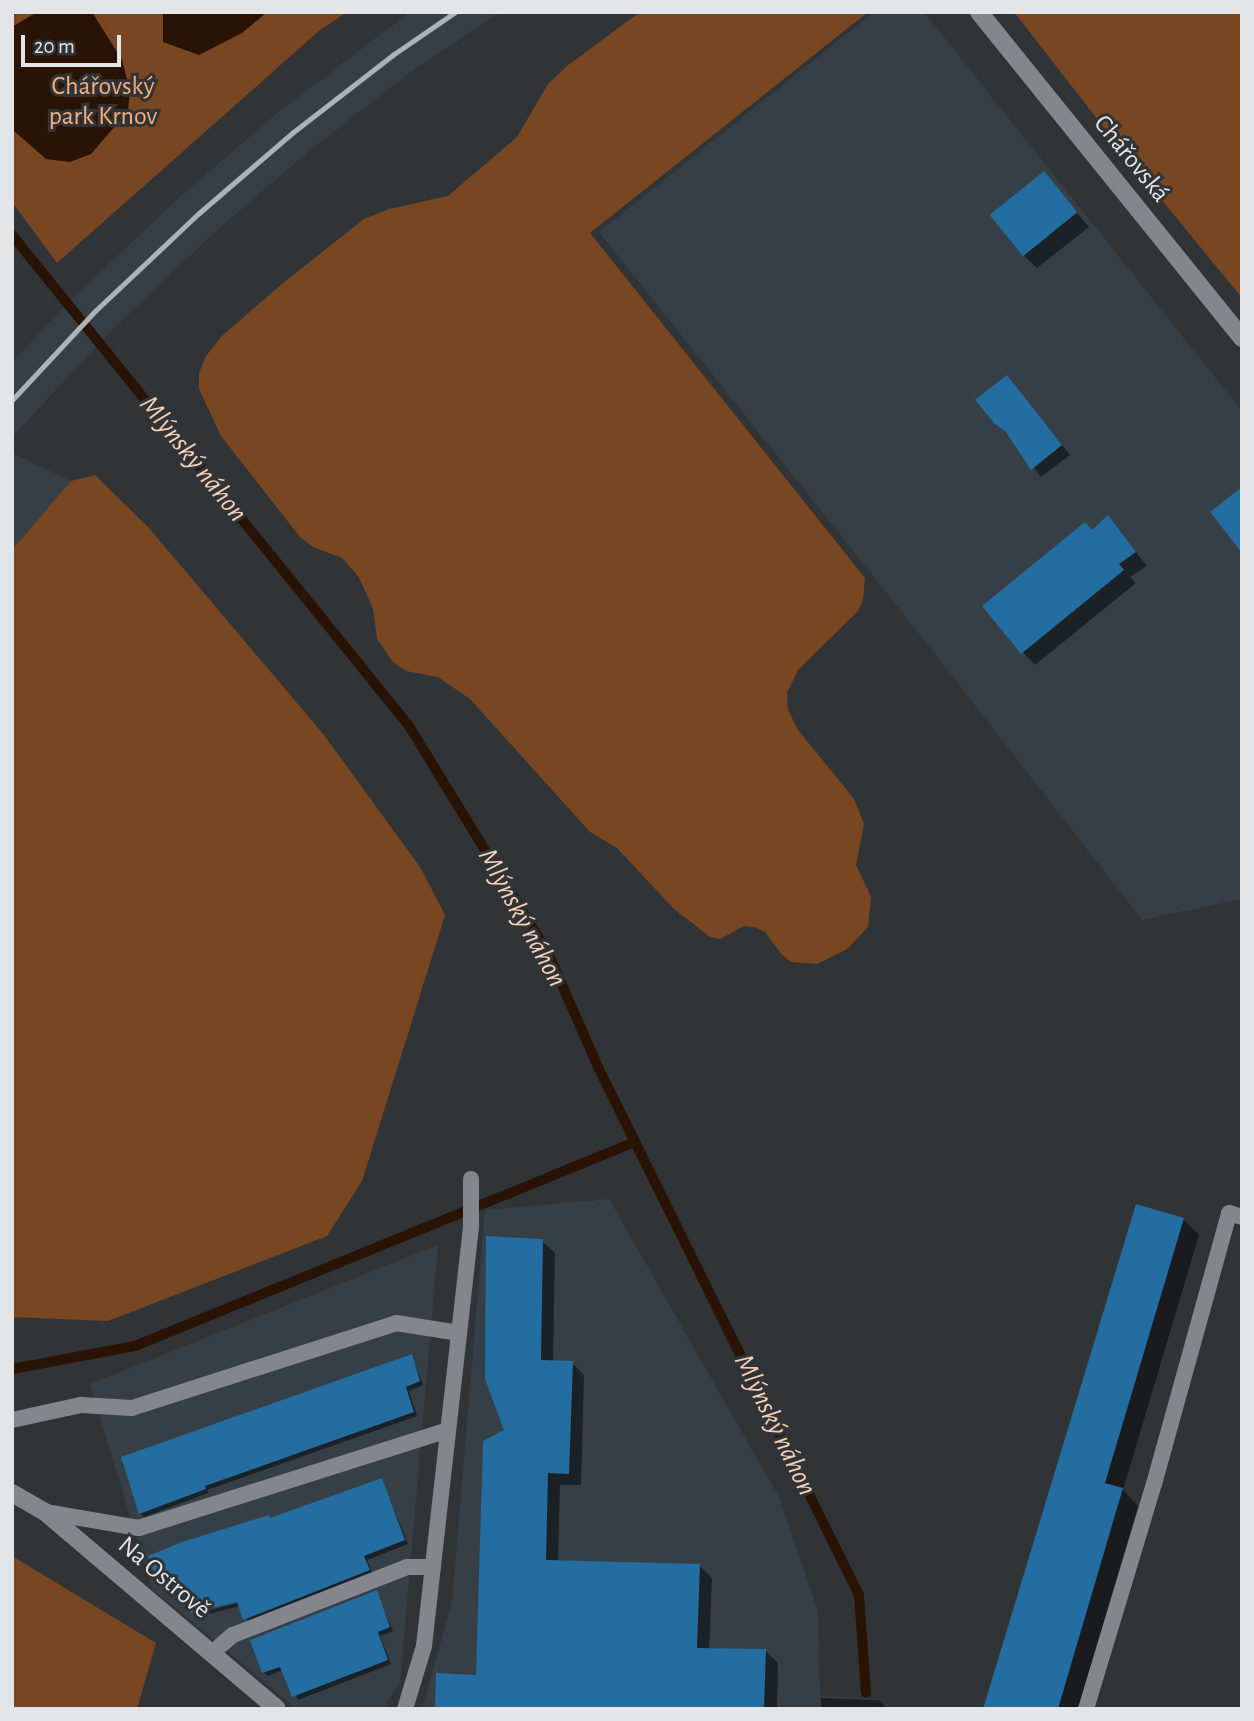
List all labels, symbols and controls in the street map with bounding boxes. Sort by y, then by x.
scale bar [24,21,124,65]
text: 20 m [34,36,75,57]
park label: Chářovský park Krnov [49,71,157,132]
street label: Chářovská [1086,109,1176,209]
water label: Mlýnský náhon [132,389,254,529]
water label: Mlýnský náhon [470,843,574,993]
water label: Mlýnský náhon [726,1349,824,1501]
street label: Na Ostrově [111,1530,217,1626]

